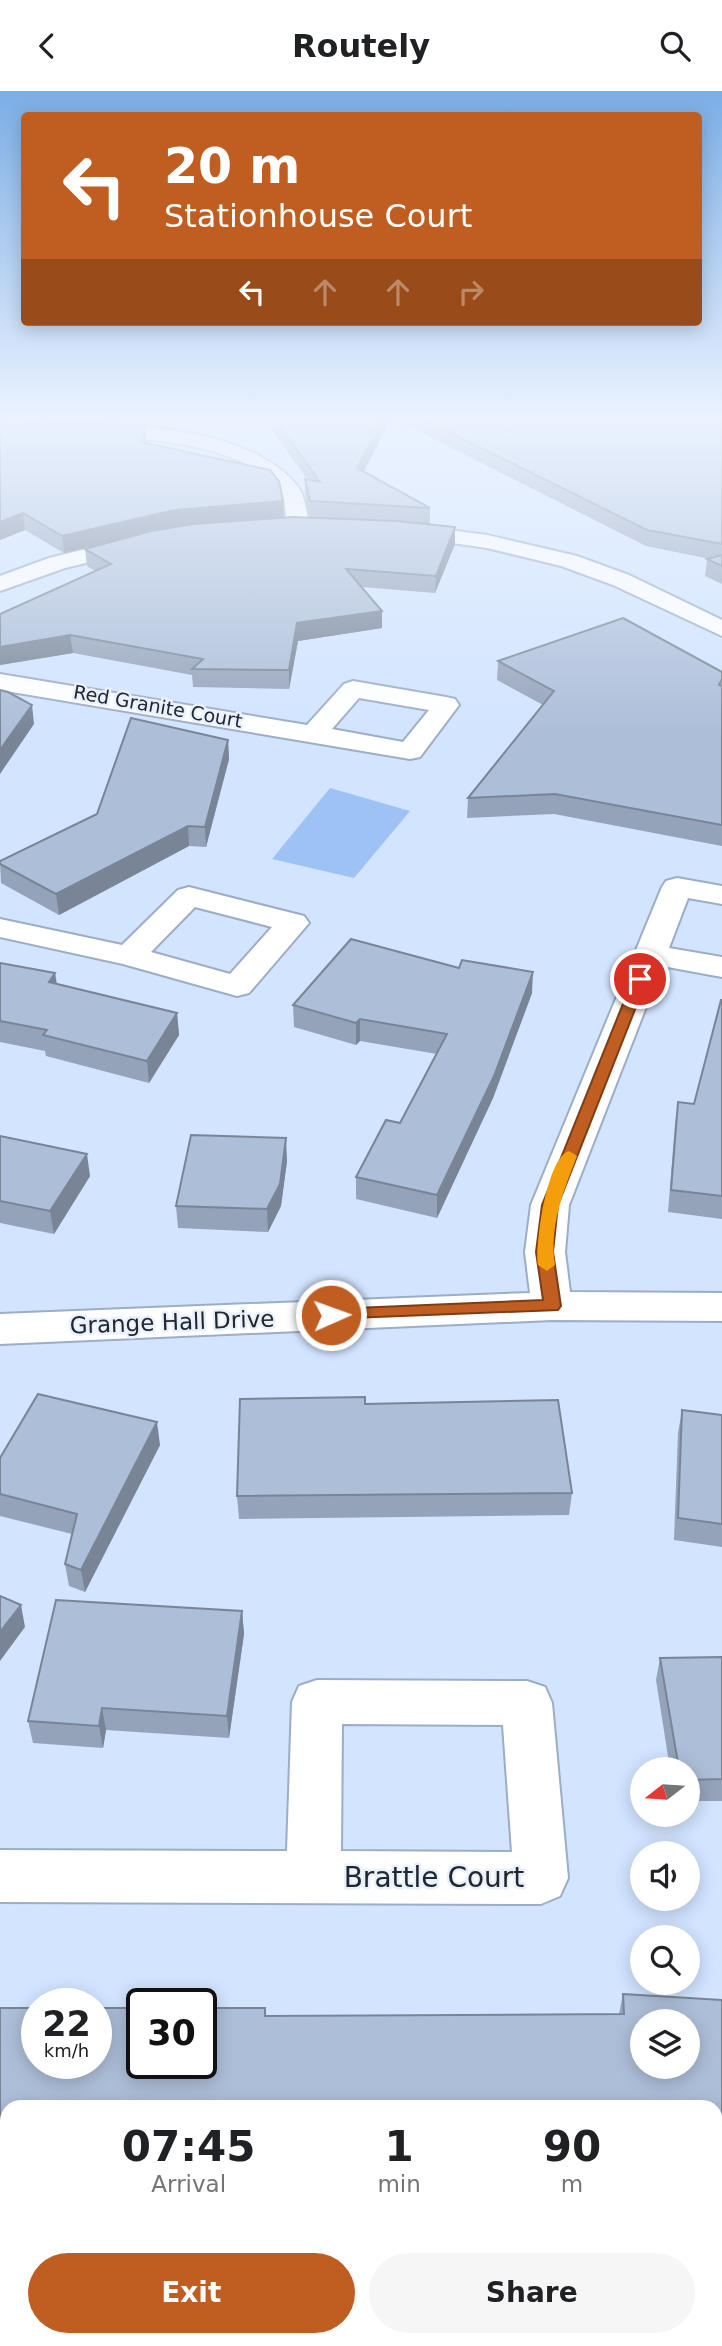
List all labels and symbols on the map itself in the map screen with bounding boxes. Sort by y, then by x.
street label: Red Granite Court [72,680,244,732]
pin [610,949,670,1009]
position arrow [294,1278,368,1352]
street label: Grange Hall Drive [69,1305,275,1339]
north arrow [630,1757,700,1827]
street label: Brattle Court [344,1861,524,1894]
speed limit sign: 30 [126,1988,217,2079]

